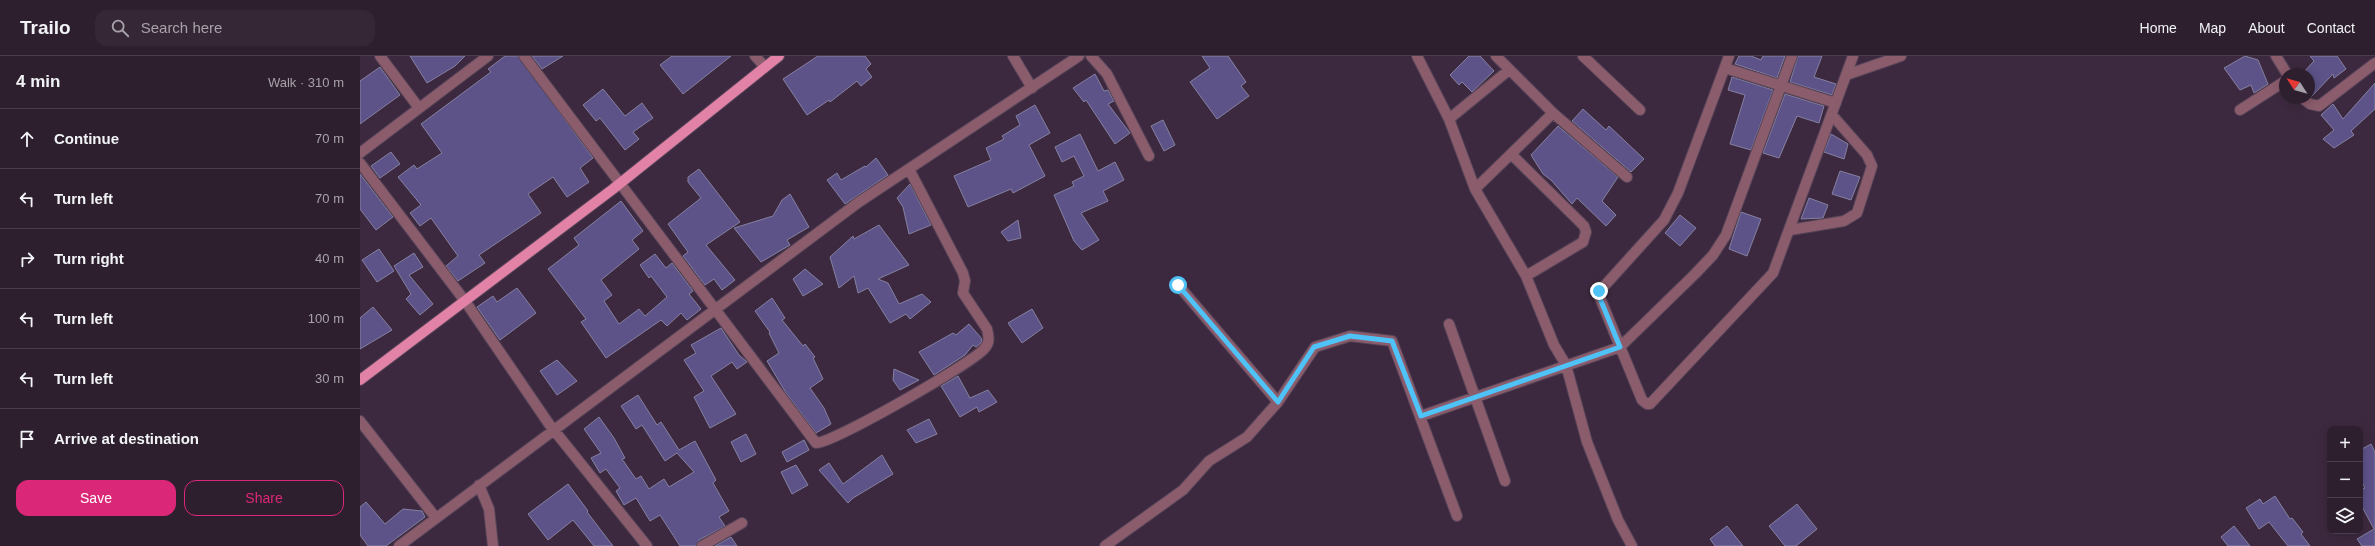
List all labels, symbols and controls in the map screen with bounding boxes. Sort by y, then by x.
search box [95,10,375,46]
text: Trailo [20,17,71,38]
icon: search [109,17,131,39]
text: Search here [141,19,222,36]
text: Home [2140,20,2177,36]
text: Map [2199,20,2226,36]
text: About [2248,20,2285,36]
text: Contact [2307,20,2355,36]
north arrow [2279,68,2315,104]
text: 4 min [16,72,60,91]
text: Walk · 310 m [268,75,344,90]
icon: ahead [16,128,38,150]
text: Continue [54,130,119,147]
text: 70 m [315,131,344,146]
icon: left [16,188,38,210]
text: Turn left [54,190,113,207]
text: 70 m [315,191,344,206]
icon: right [16,248,38,270]
text: Turn right [54,250,124,267]
text: 40 m [315,251,344,266]
route start [1169,276,1187,294]
route end [1590,282,1608,300]
icon: left [16,308,38,330]
text: Turn left [54,310,113,327]
text: 100 m [308,311,344,326]
icon: left [16,368,38,390]
text: Turn left [54,370,113,387]
text: 30 m [315,371,344,386]
map controls [2327,426,2363,534]
button: + [2327,426,2363,462]
icon: arrive [16,428,38,450]
text: Arrive at destination [54,430,199,447]
button: − [2327,462,2363,498]
button: Save [16,480,176,516]
button: Share [184,480,344,516]
button: layers [2327,498,2363,534]

